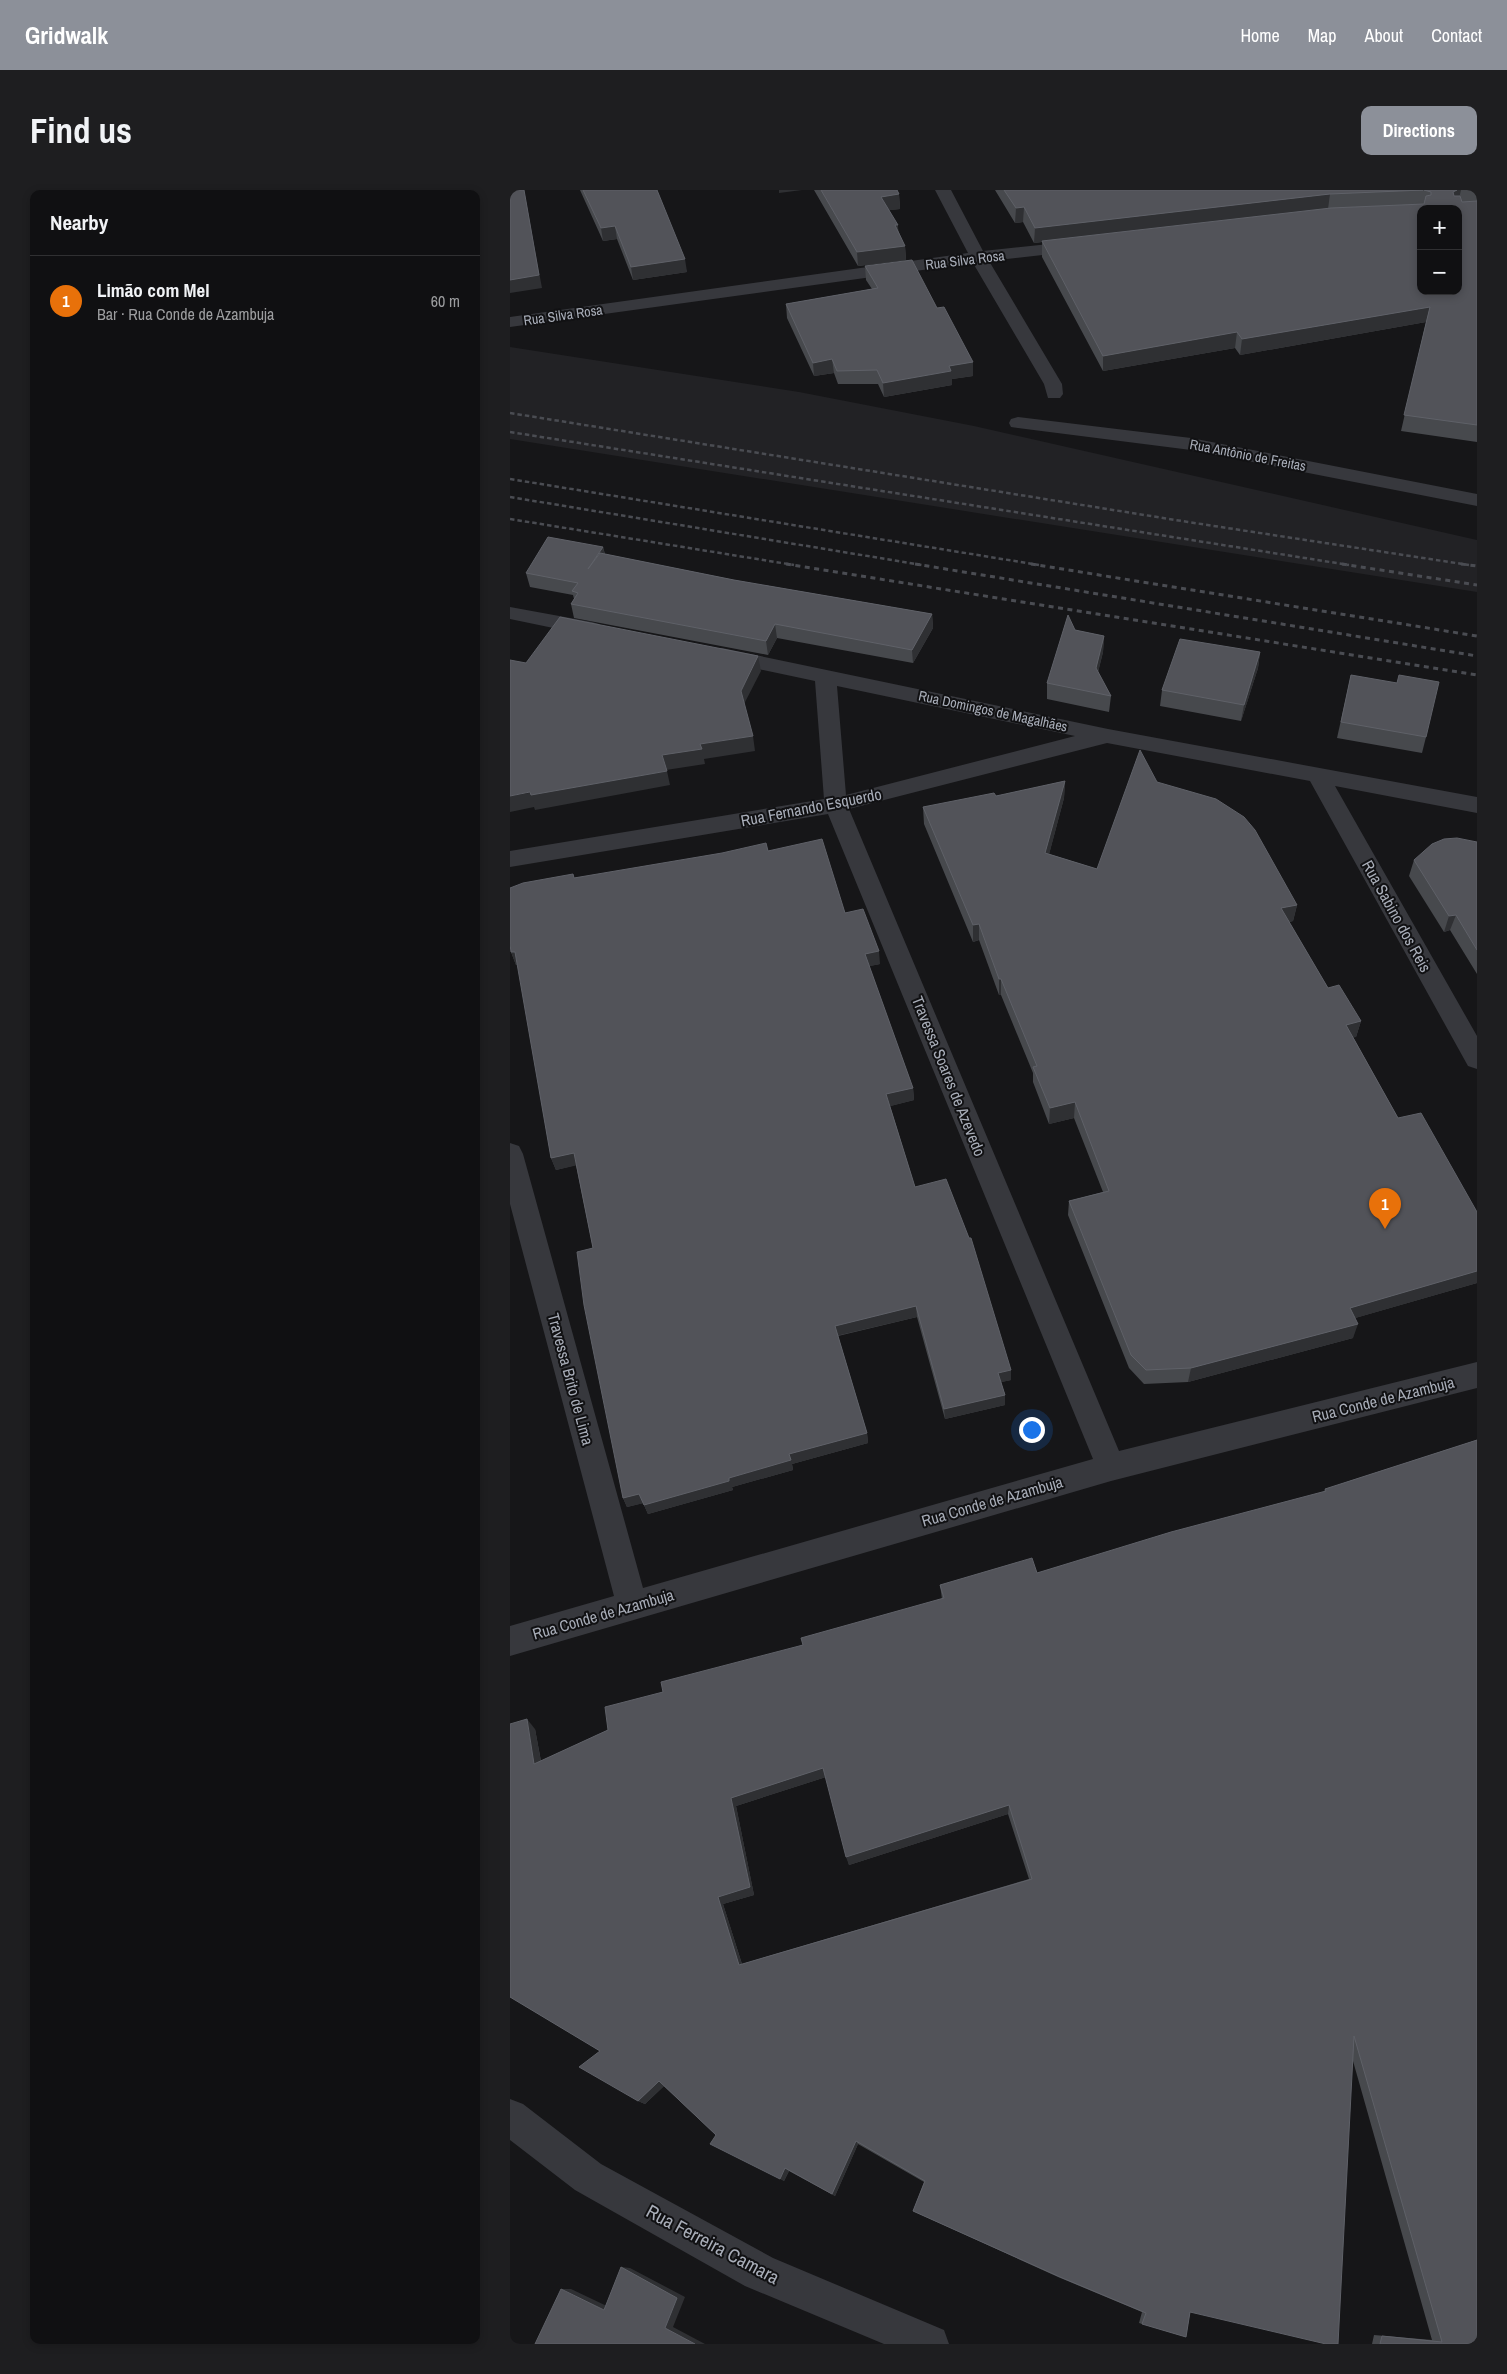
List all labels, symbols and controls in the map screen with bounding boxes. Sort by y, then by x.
text: Gridwalk [25,19,108,51]
text: Home [1240,23,1280,48]
text: Map [1308,23,1337,48]
text: About [1365,23,1403,48]
text: Contact [1431,23,1482,48]
button: Directions [1361,106,1477,155]
text: Find us [30,107,132,154]
map controls [1417,205,1462,295]
button: + [1417,205,1462,250]
text: Nearby [50,208,108,237]
street label: Rua Silva Rosa [924,246,1006,274]
button: − [1417,250,1462,295]
text: Limão com Mel [97,277,210,303]
text: 1 [62,290,70,312]
text: 60 m [431,290,460,312]
street label: Rua Silva Rosa [522,300,604,329]
text: Bar · Rua Conde de Azambuja [97,303,274,325]
street label: Rua Antônio de Freitas [1188,435,1308,475]
street label: Rua Domingos de Magalhães [917,686,1069,736]
street label: Rua Fernando Esquerdo [739,783,883,831]
street label: Rua Sabino dos Reis [1357,856,1437,976]
street label: Travessa Soares de Azevedo [907,993,991,1159]
pin: 1 [1369,1188,1401,1229]
street label: Travessa Brito de Lima [543,1311,599,1448]
street label: Rua Conde de Azambuja [1310,1371,1457,1427]
your location [1019,1417,1045,1443]
street label: Rua Conde de Azambuja [919,1470,1066,1532]
street label: Rua Conde de Azambuja [530,1583,677,1645]
street label: Rua Ferreira Camara [642,2198,784,2290]

